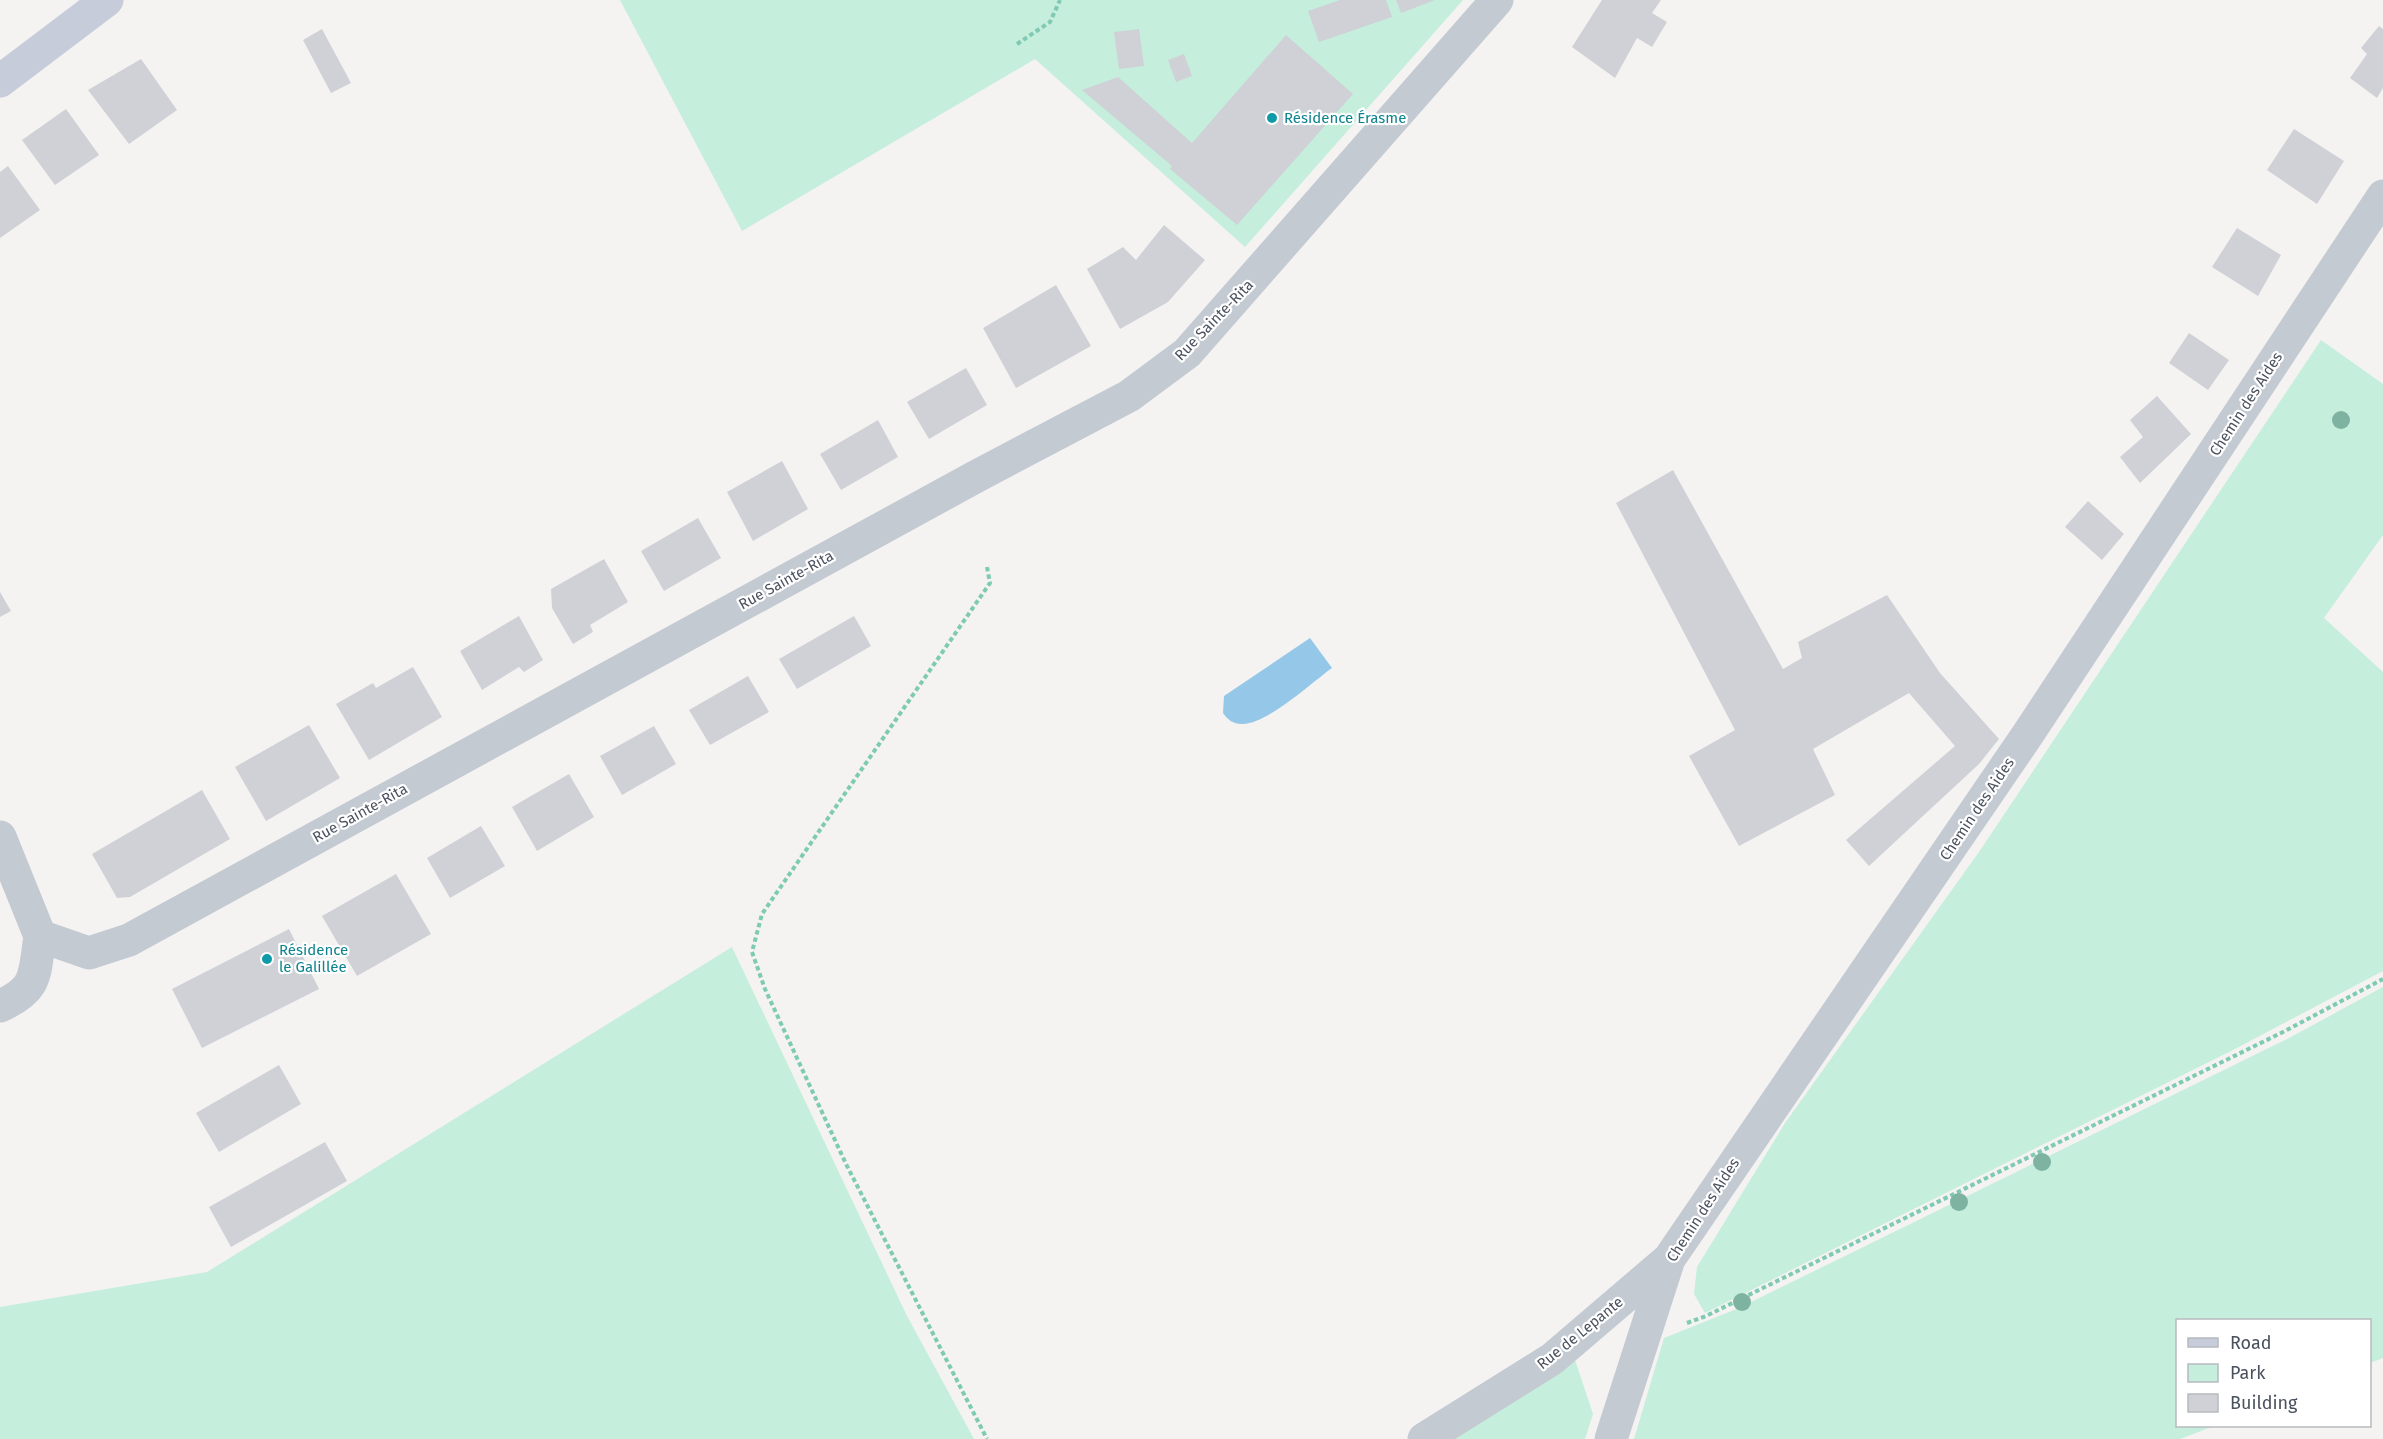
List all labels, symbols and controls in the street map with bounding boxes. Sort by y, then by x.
place label: Résidence Érasme [1284,109,1406,127]
marker: Résidence Érasme [1265,111,1279,125]
street label: Rue Sainte-Rita [1171,276,1257,364]
street label: Chemin des Aides [2206,349,2286,459]
street label: Rue Sainte-Rita [736,547,836,613]
street label: Chemin des Aides [1936,754,2018,864]
street label: Rue Sainte-Rita [310,780,410,846]
place label: Résidence le Galillée [279,941,348,976]
marker: Résidence le Galillée [260,952,274,966]
street label: Chemin des Aides [1663,1155,1743,1265]
street label: Rue de Lepante [1533,1293,1627,1373]
legend [2176,1319,2371,1427]
text: Road [2230,1332,2272,1354]
text: Park [2230,1362,2266,1384]
text: Building [2230,1392,2298,1414]

